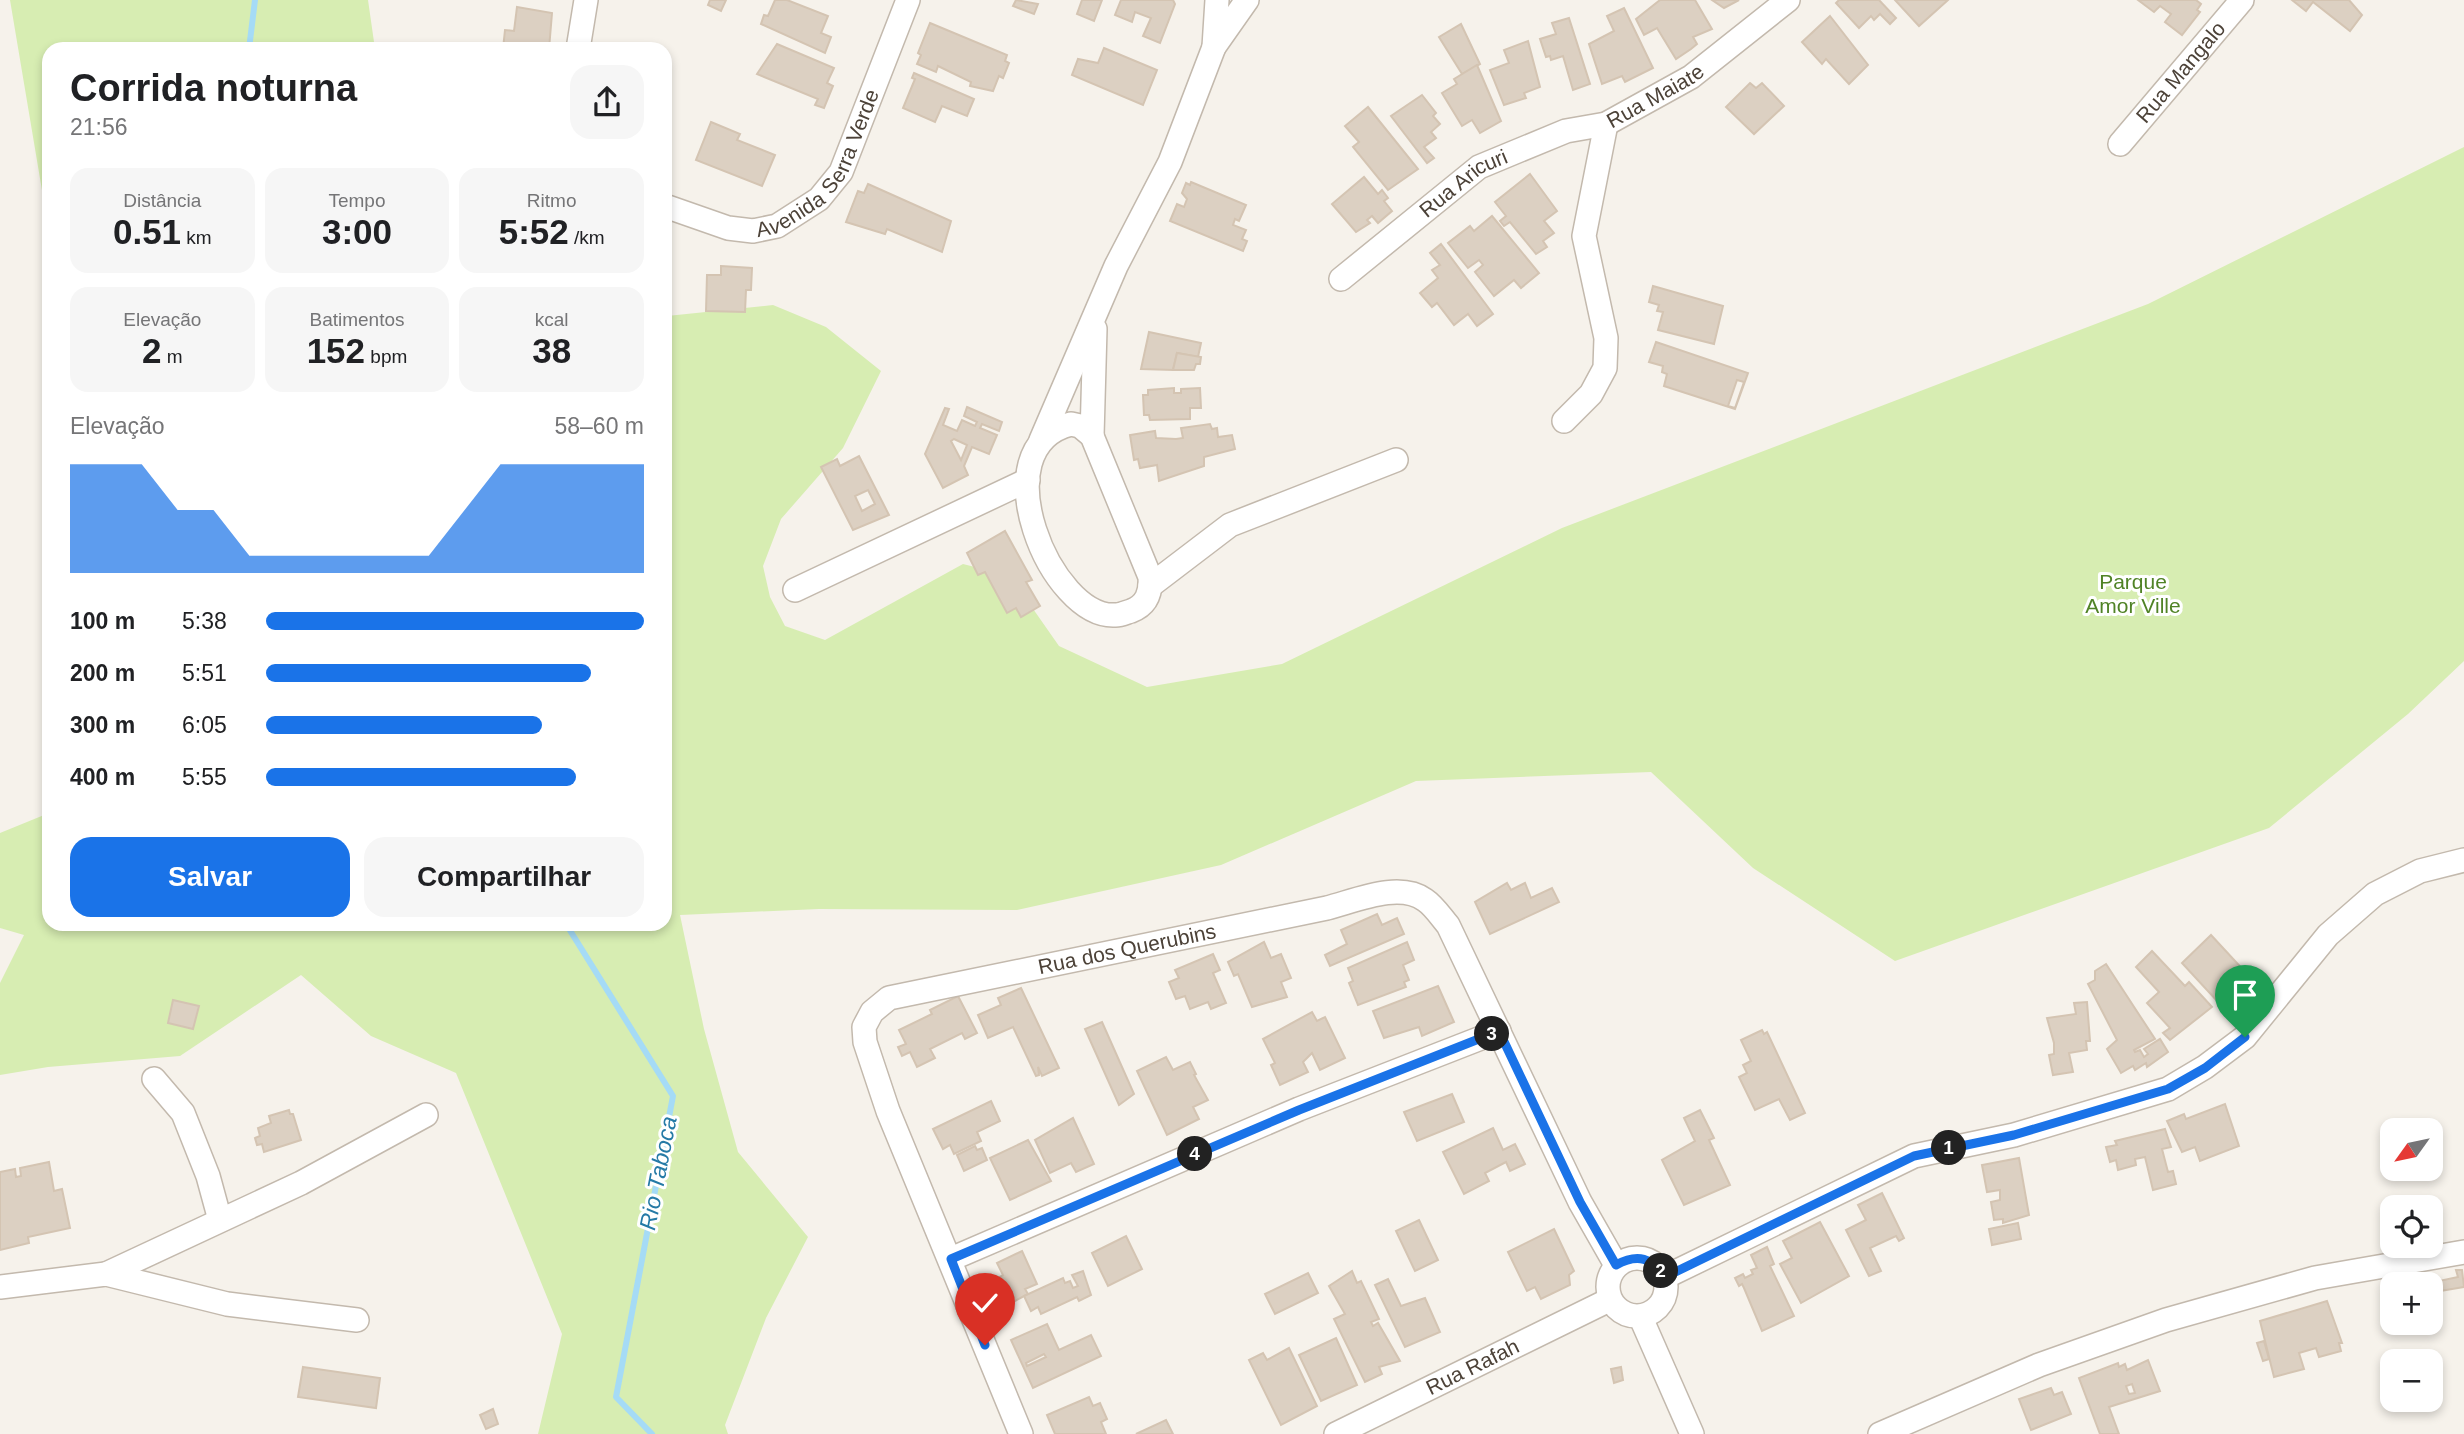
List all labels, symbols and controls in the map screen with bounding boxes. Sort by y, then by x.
street label: Rua Mangalo [2131,17,2230,127]
street label: Rua Maiate [1603,59,1708,132]
button: share [570,65,644,139]
text: Corrida noturna [70,67,357,109]
street label: Avenida Serra Verde [754,86,883,241]
text: 21:56 [70,114,128,140]
street label: Rua Aricuri [1415,145,1511,222]
text: Distância [123,190,201,211]
text: Tempo [328,190,386,211]
text: Ritmo [527,190,576,211]
text: 0.51 [113,212,181,251]
text: 3:00 [322,212,392,251]
text: 5:52 [499,212,569,251]
text: km [181,227,212,248]
text: /km [569,227,605,248]
text: Elevação [123,309,201,330]
text: Batimentos [309,309,405,330]
text: kcal [535,309,569,330]
text: 2 [142,331,162,370]
text: 152 [307,331,365,370]
text: 38 [532,331,571,370]
text: m [162,346,183,367]
text: bpm [365,346,407,367]
text: Elevação [70,413,165,439]
text: 58–60 m [554,413,644,439]
park label: Parque Amor Ville [2085,570,2181,617]
text: 100 m [70,608,135,634]
text: 5:38 [182,608,227,634]
text: 200 m [70,660,135,686]
text: 5:51 [182,660,227,686]
text: 300 m [70,712,135,738]
text: 6:05 [182,712,227,738]
text: 400 m [70,764,135,790]
text: 5:55 [182,764,227,790]
button: Salvar [70,837,350,917]
button: Compartilhar [364,837,644,917]
street label: Rua dos Querubins [1036,919,1218,978]
pin [2215,965,2275,1037]
icon: arrive [2226,976,2264,1014]
pin: 3 [1474,1016,1510,1052]
text: 3 [1486,1023,1497,1044]
water label: Rio Taboca [634,1114,682,1232]
north arrow [2380,1118,2443,1181]
map controls [2380,1118,2443,1412]
pin: 1 [1932,1130,1966,1166]
pin: 4 [1178,1136,1212,1172]
text: 1 [1943,1137,1954,1158]
text: 4 [1189,1143,1200,1164]
button: locate [2380,1195,2443,1258]
pin: 2 [1644,1254,1678,1288]
text: 2 [1655,1260,1666,1281]
button: + [2380,1272,2443,1335]
pin [955,1273,1015,1345]
icon: check [966,1284,1004,1322]
street label: Rua Rafah [1422,1334,1522,1399]
button: − [2380,1349,2443,1412]

